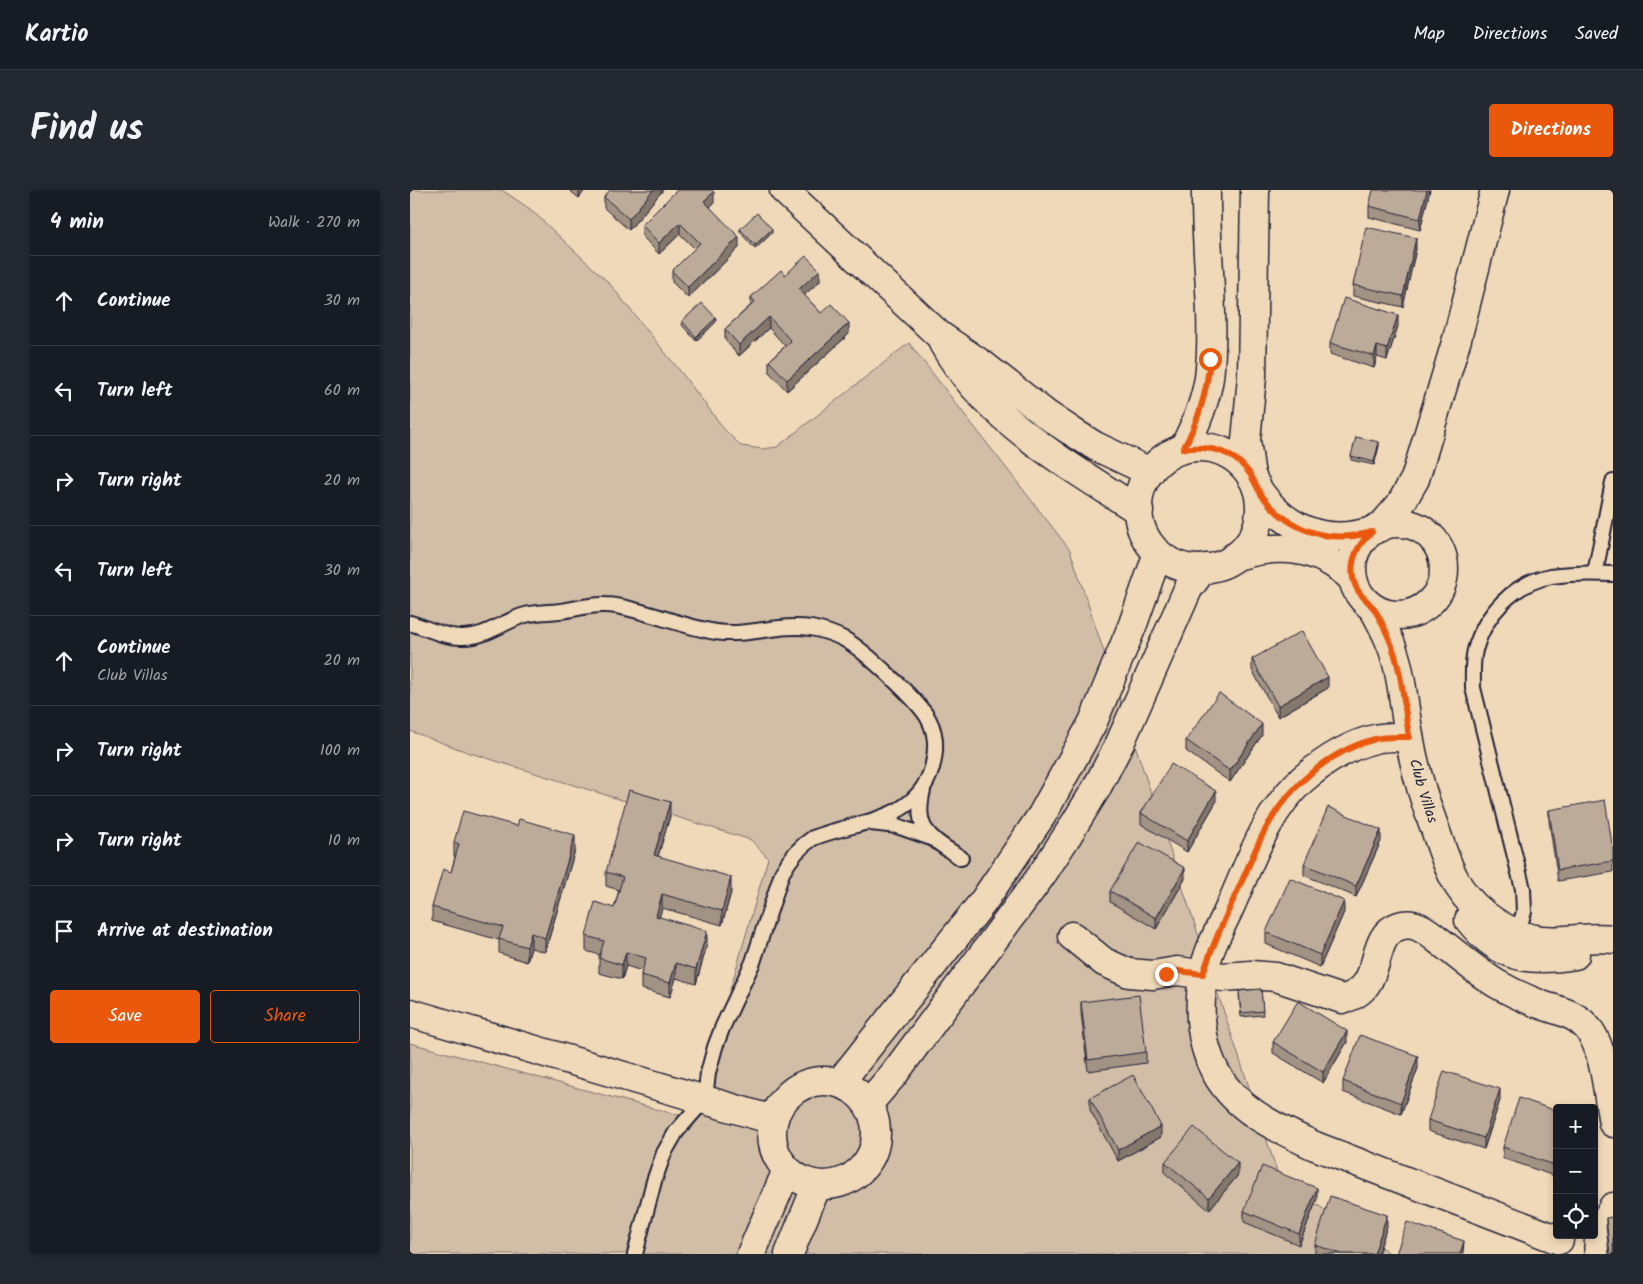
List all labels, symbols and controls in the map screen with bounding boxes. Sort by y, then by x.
text: Kartio [25,15,88,54]
text: Map [1413,20,1445,49]
text: Directions [1473,20,1547,49]
text: Saved [1575,20,1618,49]
text: Find us [30,102,143,158]
button: Directions [1489,104,1613,157]
text: 4 min [50,206,104,239]
text: Walk · 270 m [268,210,360,235]
text: Continue [97,286,170,316]
icon: ahead [50,287,78,315]
text: 30 m [324,288,360,313]
route start [1199,348,1222,371]
text: Turn left [97,376,172,406]
icon: left [50,377,78,405]
text: 60 m [324,378,360,403]
text: Turn right [97,466,182,496]
icon: right [50,467,78,495]
text: 20 m [324,468,360,493]
text: Turn left [97,556,172,586]
icon: left [50,557,78,585]
text: 30 m [324,558,360,583]
text: Continue [97,633,170,663]
icon: ahead [50,647,78,675]
text: 20 m [324,648,360,673]
text: Club Villas [97,663,168,688]
text: Turn right [97,736,182,766]
icon: right [50,737,78,765]
text: 100 m [320,738,360,763]
street label: Club Villas [1402,756,1444,827]
text: Turn right [97,826,182,856]
icon: right [50,827,78,855]
text: 10 m [328,828,360,853]
text: Arrive at destination [97,916,273,946]
icon: arrive [50,917,78,945]
route end [1155,963,1178,986]
button: Save [50,990,200,1043]
button: Share [210,990,360,1043]
map controls [1553,1104,1598,1239]
button: + [1553,1104,1598,1149]
button: − [1553,1149,1598,1194]
button: locate [1553,1194,1598,1239]

